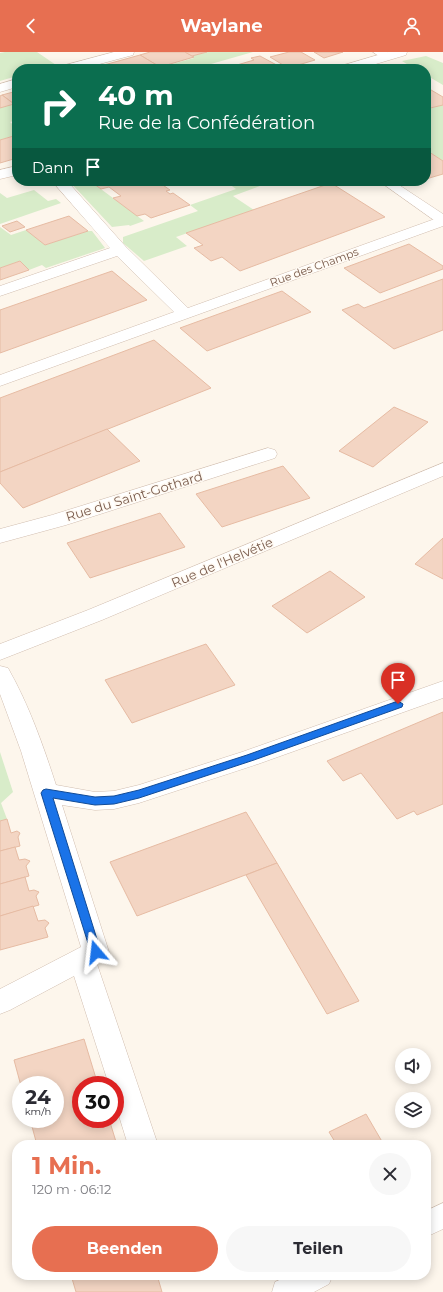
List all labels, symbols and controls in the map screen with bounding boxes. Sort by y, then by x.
icon: back [20,15,42,37]
text: Waylane [180,15,263,37]
icon: person [401,15,423,37]
text: 40 m [98,78,174,112]
icon: right [32,80,84,132]
text: Rue de la Confédération [98,112,315,134]
icon: arrive [82,156,104,178]
text: Dann [32,158,74,177]
street label: Rue des Champs [268,244,361,290]
street label: Rue du Saint-Gothard [64,468,204,524]
street label: Rue de l'Helvétie [169,533,275,591]
pin [381,663,415,704]
icon: arrive [387,669,409,691]
position arrow [75,931,117,973]
map controls [395,1048,431,1128]
button: sound [395,1048,431,1084]
speed limit sign: 30 [72,1076,124,1128]
text: 24 [25,1085,51,1109]
button: layers [395,1092,431,1128]
text: km/h [25,1105,51,1118]
text: 1 Min. [32,1151,101,1180]
button: close [369,1153,411,1195]
text: 120 m · 06:12 [32,1181,111,1197]
button: Beenden [32,1226,218,1272]
button: Teilen [226,1226,411,1272]

